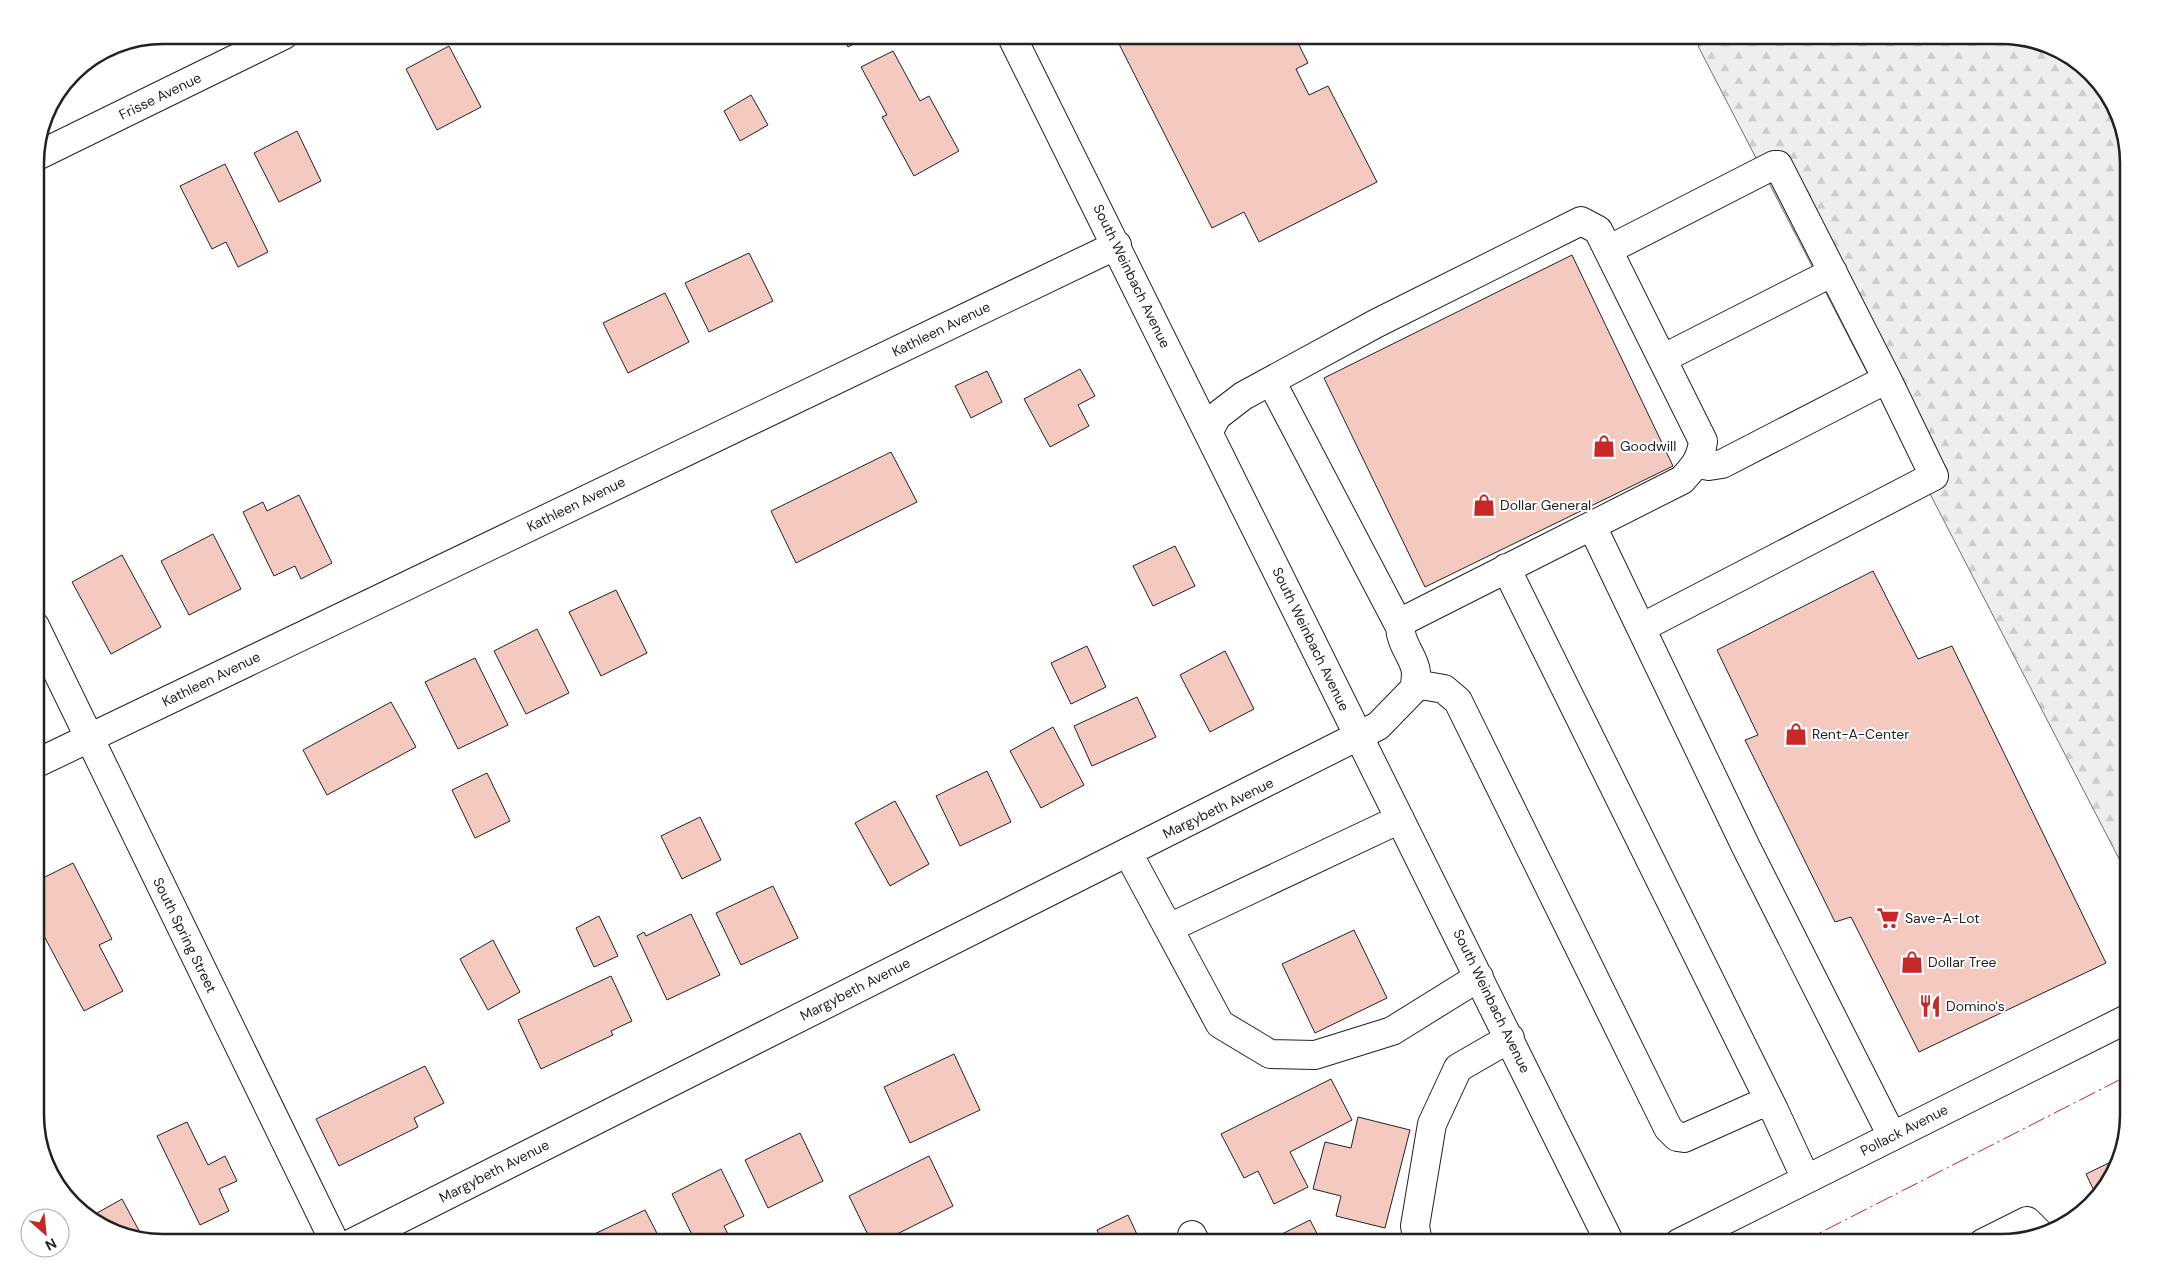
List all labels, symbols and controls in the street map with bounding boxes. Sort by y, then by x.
street label: Frisse Avenue [116,68,204,124]
street label: South Weinbach Avenue [1089,201,1175,351]
street label: Kathleen Avenue [889,297,993,361]
shop icon: Goodwill [1591,433,1617,459]
place label: Goodwill [1620,437,1676,455]
street label: Kathleen Avenue [524,472,628,536]
shop icon: Dollar General [1471,492,1497,518]
place label: Dollar General [1500,496,1591,514]
street label: South Weinbach Avenue [1268,564,1354,714]
street label: Kathleen Avenue [159,647,263,711]
shop icon: Rent-A-Center [1783,721,1809,747]
place label: Rent-A-Center [1812,725,1909,743]
street label: Margybeth Avenue [1160,773,1277,843]
street label: South Spring Street [149,874,221,996]
supermarket icon: Save-A-Lot [1875,905,1901,931]
place label: Save-A-Lot [1905,909,1980,927]
street label: South Weinbach Avenue [1449,926,1535,1076]
shop icon: Dollar Tree [1899,949,1925,975]
street label: Margybeth Avenue [797,953,913,1025]
place label: Dollar Tree [1928,953,1997,971]
restaurant icon: Domino's [1917,993,1943,1019]
place label: Domino's [1946,997,2005,1015]
street label: Pollack Avenue [1857,1100,1951,1160]
street label: Margybeth Avenue [436,1135,552,1207]
north arrow [20,1208,70,1258]
text: N [42,1234,60,1255]

